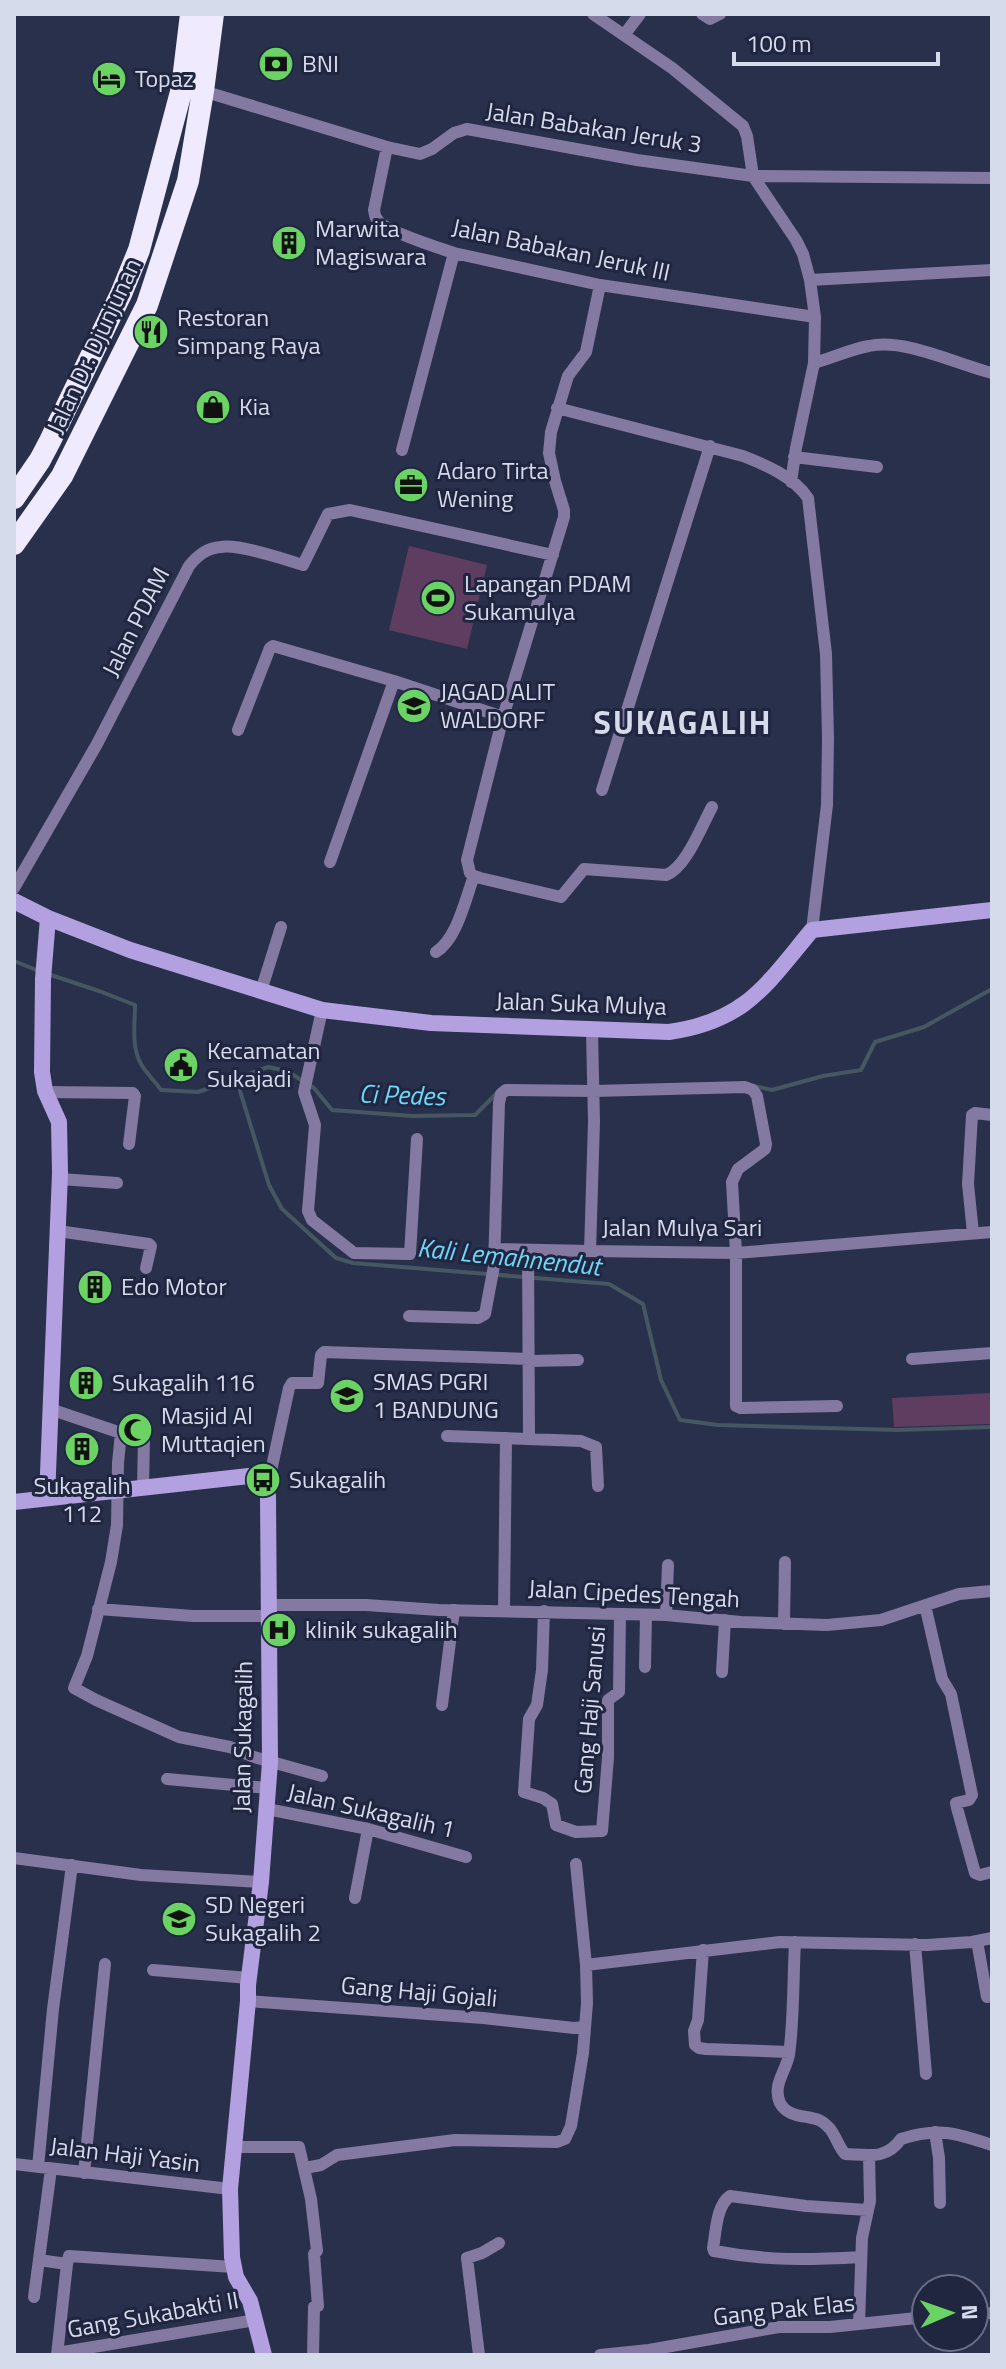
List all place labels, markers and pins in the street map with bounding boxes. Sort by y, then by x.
bank icon: BNI [257,45,295,83]
place label: BNI [302,45,339,81]
hotel icon: Topaz [90,60,128,98]
place label: Topaz [135,60,194,96]
place label: Marwita Magiswara [315,210,426,274]
building icon: Marwita Magiswara [270,224,308,262]
place label: Restoran Simpang Raya [177,299,321,363]
restaurant icon: Restoran Simpang Raya [132,313,170,351]
shop icon: Kia [194,388,232,426]
place label: Kia [239,388,270,424]
place label: Adaro Tirta Wening [437,452,549,516]
office icon: Adaro Tirta Wening [392,466,430,504]
place label: Lapangan PDAM Sukamulya [464,565,631,629]
sports icon: Lapangan PDAM Sukamulya [419,579,457,617]
place label: JAGAD ALIT WALDORF [440,673,556,737]
school or university icon: JAGAD ALIT WALDORF [395,687,433,725]
place label: Kecamatan Sukajadi [207,1032,320,1096]
public building icon: Kecamatan Sukajadi [162,1046,200,1084]
building icon: Edo Motor [76,1268,114,1306]
place label: Edo Motor [121,1268,227,1304]
place label: SMAS PGRI 1 BANDUNG [373,1363,499,1427]
building icon: Sukagalih 116 [67,1364,105,1402]
place label: Sukagalih 116 [112,1364,255,1400]
school or university icon: SMAS PGRI 1 BANDUNG [328,1377,366,1415]
place label: Masjid Al Muttaqien [161,1397,266,1461]
mosque icon: Masjid Al Muttaqien [116,1411,154,1449]
building icon: Sukagalih 112 [63,1430,101,1468]
bus stop icon: Sukagalih [244,1461,282,1499]
place label: Sukagalih [289,1461,386,1497]
place label: Sukagalih 112 [33,1467,131,1531]
hospital icon: klinik sukagalih [260,1611,298,1649]
place label: klinik sukagalih [305,1611,458,1647]
place label: SD Negeri Sukagalih 2 [205,1886,321,1950]
school or university icon: SD Negeri Sukagalih 2 [160,1900,198,1938]

